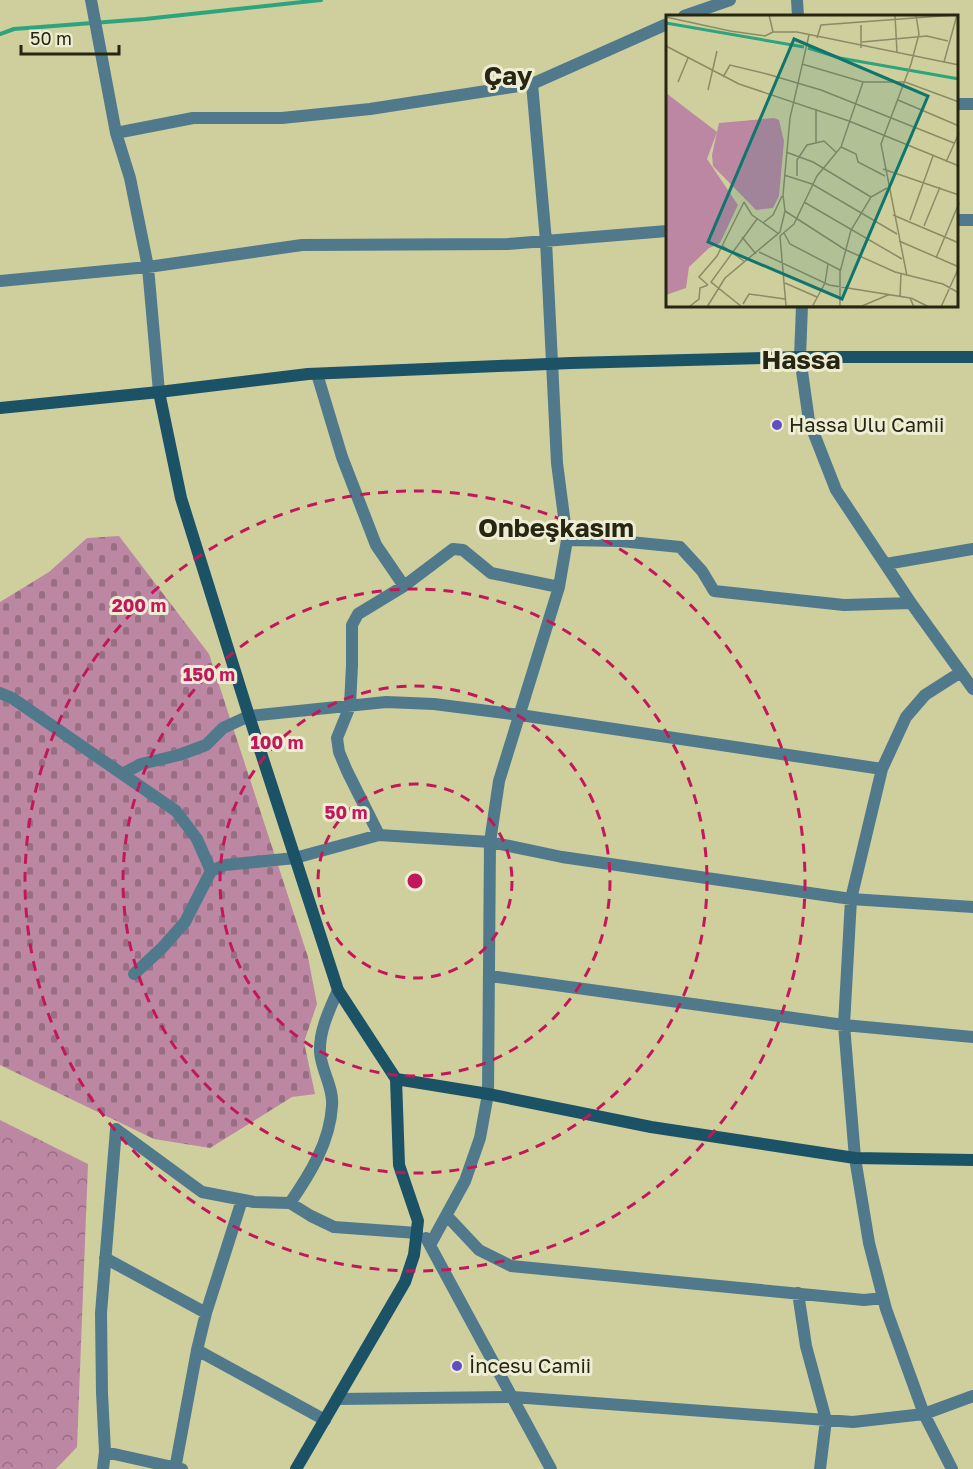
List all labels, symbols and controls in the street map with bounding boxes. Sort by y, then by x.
inset map [666,15,958,308]
scale bar [21,18,118,56]
text: 50 m [30,27,72,49]
district label: Çay [484,60,533,91]
district label: Hassa [761,344,841,375]
place label: Hassa Ulu Camii [789,412,944,436]
marker: Hassa Ulu Camii [770,418,784,432]
district label: Onbeşkasım [478,512,634,543]
text: 200 m [112,594,166,616]
text: 150 m [183,663,235,685]
text: 100 m [251,731,303,753]
text: 50 m [325,801,367,823]
centre of rings [405,871,425,891]
place label: İncesu Camii [469,1353,591,1377]
marker: İncesu Camii [450,1359,464,1373]

